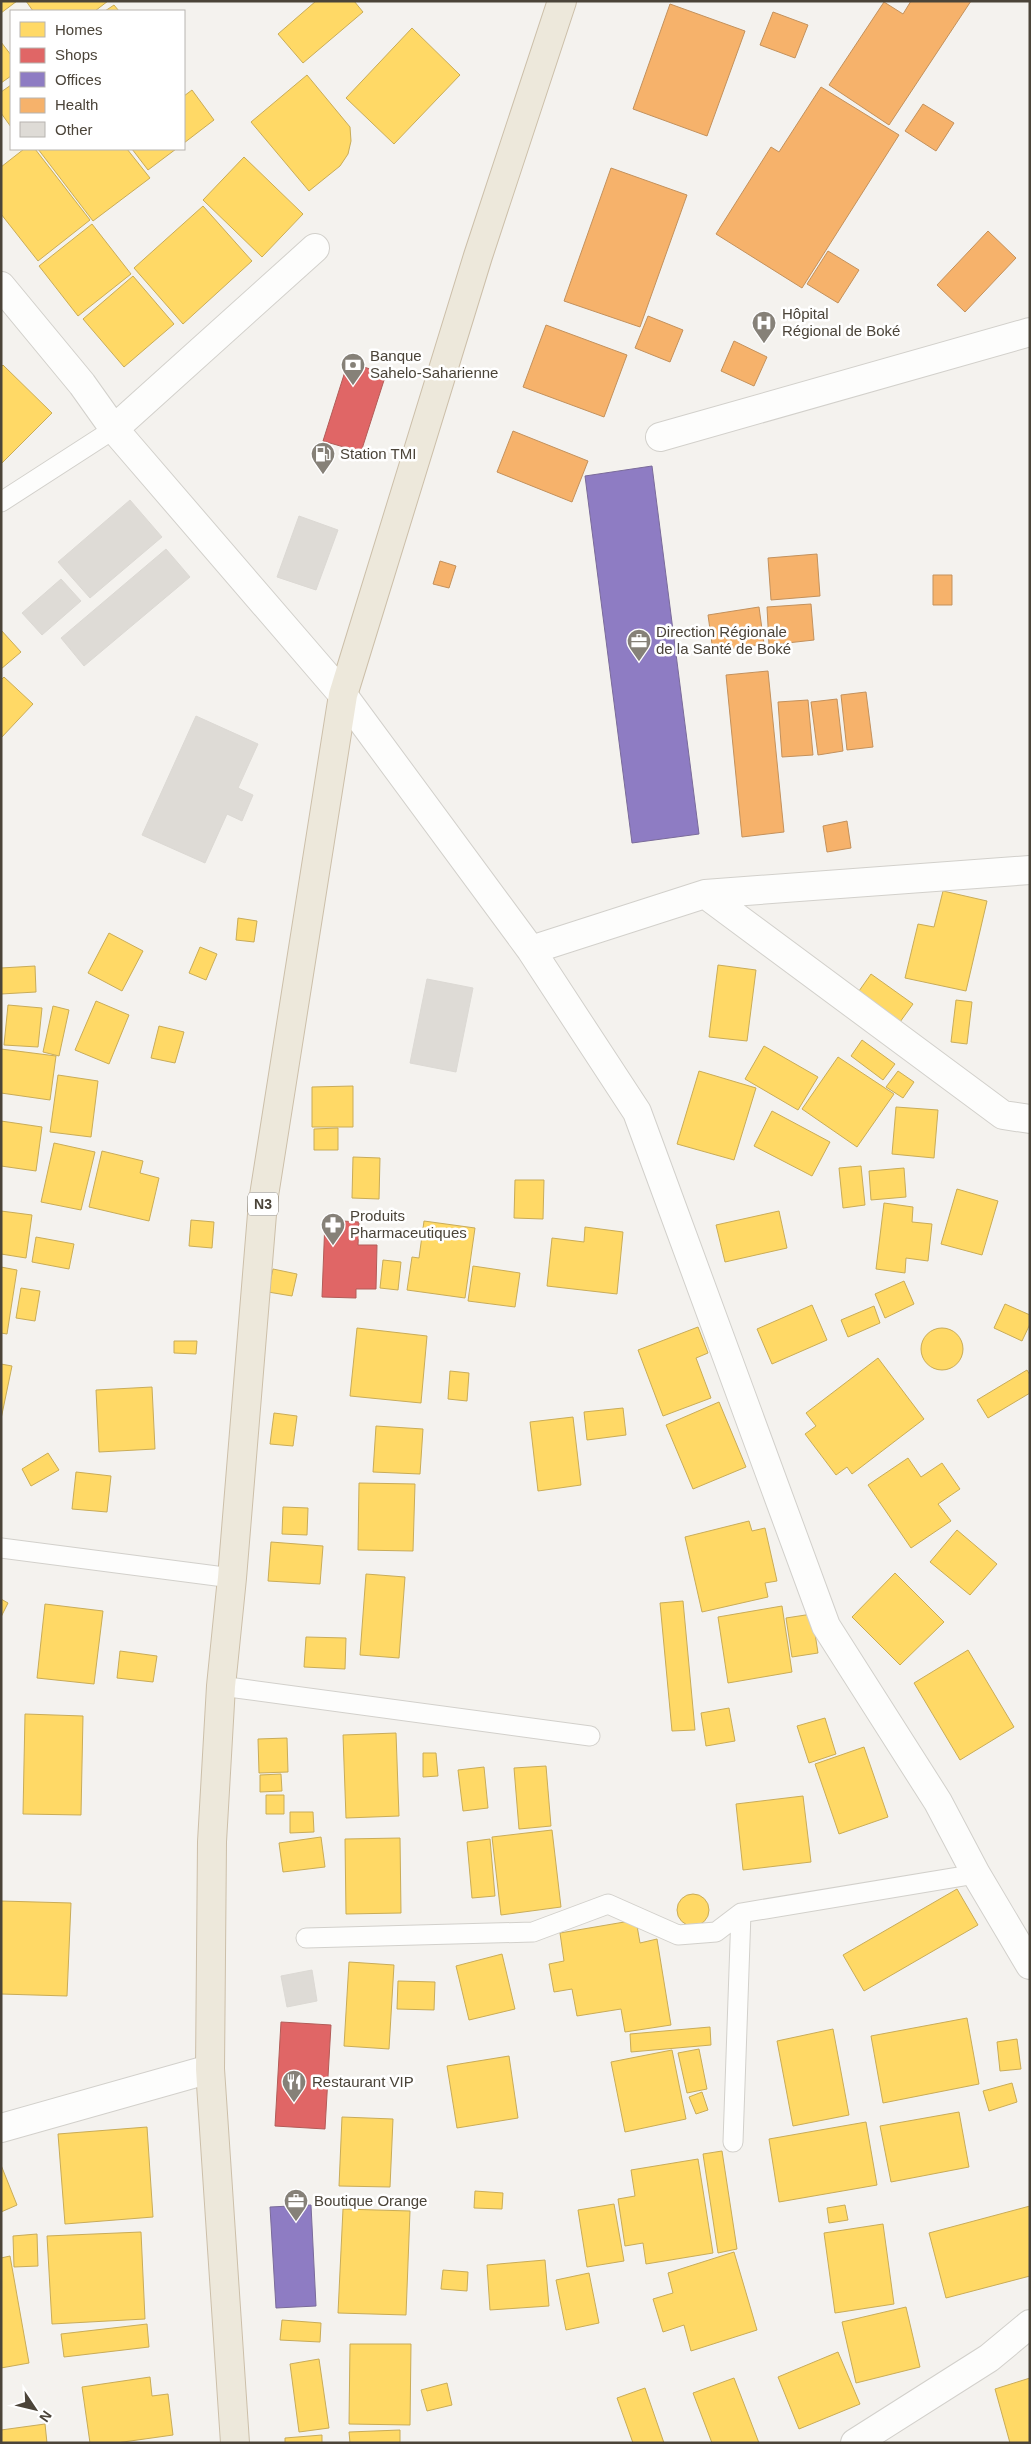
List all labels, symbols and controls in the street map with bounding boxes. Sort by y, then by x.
legend [10,10,185,150]
text: Homes [55,21,103,38]
text: Shops [55,46,98,63]
text: Offices [55,71,101,88]
text: Health [55,96,98,113]
text: Other [55,121,93,138]
place label: Hôpital Régional de Boké [782,305,900,339]
hospital icon: Hôpital Régional de Boké [751,310,777,344]
place label: Banque Sahelo-Saharienne [370,347,498,381]
bank icon: Banque Sahelo-Saharienne [340,352,366,386]
fuel station icon: Station TMI [310,441,336,475]
place label: Station TMI [340,445,416,462]
place label: Direction Régionale de la Santé de Boké [656,623,791,657]
office icon: Direction Régionale de la Santé de Boké [626,628,652,662]
road number: N3 [248,1192,278,1216]
place label: Produits Pharmaceutiques [350,1207,467,1241]
pharmacy icon: Produits Pharmaceutiques [320,1212,346,1246]
restaurant icon: Restaurant VIP [281,2069,307,2103]
place label: Restaurant VIP [312,2073,414,2090]
office icon: Boutique Orange [283,2188,309,2222]
place label: Boutique Orange [314,2192,427,2209]
north arrow [10,2384,60,2434]
text: N [36,2408,55,2425]

